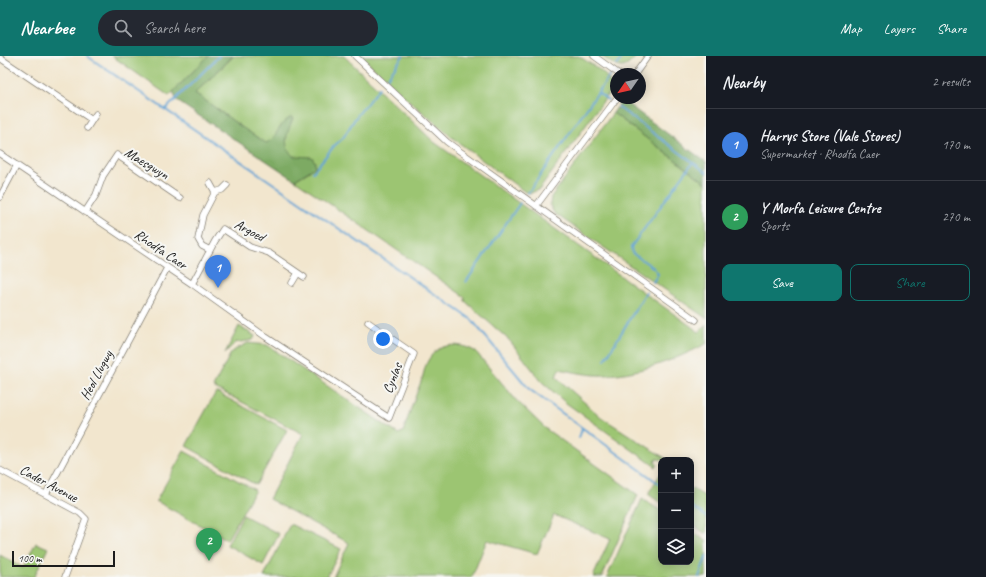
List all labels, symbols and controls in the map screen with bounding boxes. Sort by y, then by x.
search box [98,10,378,46]
text: Nearbee [20,16,74,40]
icon: search [112,17,134,39]
text: Search here [144,19,205,38]
text: Map [840,20,862,37]
text: Layers [884,20,915,37]
text: Share [937,20,966,37]
north arrow [610,68,646,104]
text: Nearby [722,72,765,93]
text: 2 results [932,74,970,90]
text: Harrys Store (Vale Stores) [760,127,900,146]
text: 1 [732,137,738,153]
text: 170 m [942,137,970,153]
street label: Maesgwyn [121,144,173,184]
text: Supermarket · Rhodfa Caer [760,146,879,162]
text: Y Morfa Leisure Centre [760,199,881,218]
text: 2 [732,209,738,225]
text: 270 m [942,209,970,225]
street label: Argoed [232,215,270,247]
text: Sports [760,218,789,234]
street label: Rhodfa Caer [131,226,192,274]
pin: 1 [205,255,231,288]
button: Save [722,264,842,301]
button: Share [850,264,970,301]
your location [373,329,393,349]
street label: Heol Llugwy [76,346,117,403]
street label: Cynlas [379,360,406,396]
map controls [658,457,694,565]
button: + [658,457,694,493]
street label: Cader Avenue [17,461,82,506]
button: − [658,493,694,529]
pin: 2 [196,528,222,561]
button: layers [658,529,694,565]
scale bar [12,549,115,568]
text: 100 m [18,551,42,565]

